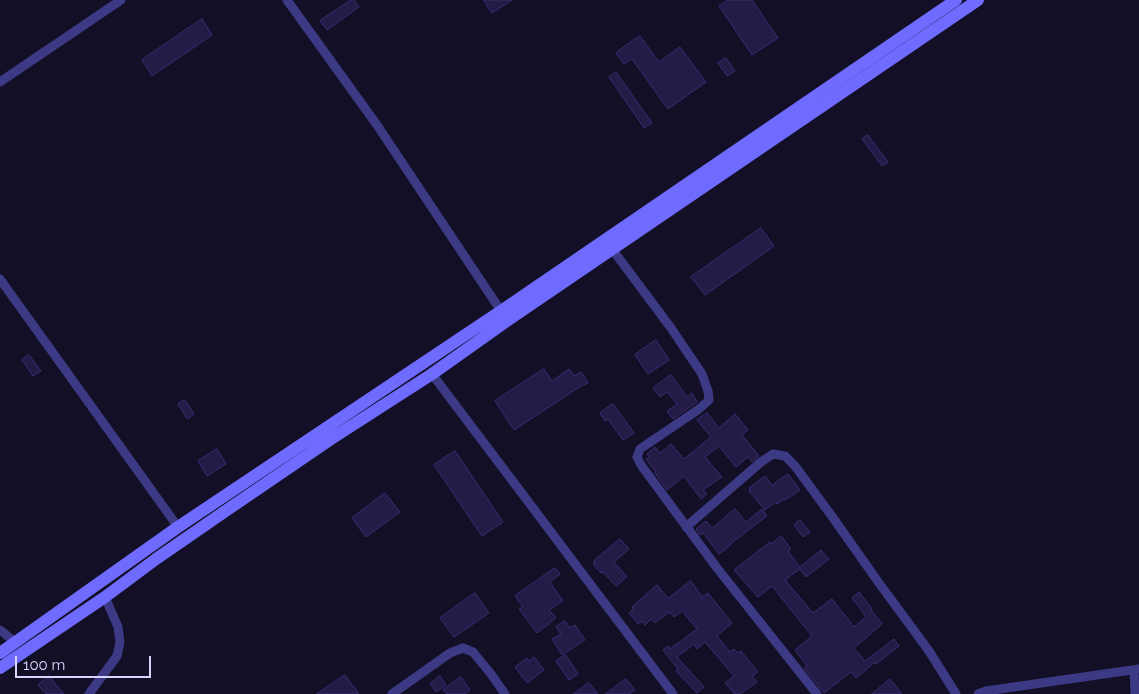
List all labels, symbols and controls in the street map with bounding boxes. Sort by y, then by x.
scale bar [18,646,154,678]
text: 100 m [23,656,65,674]

